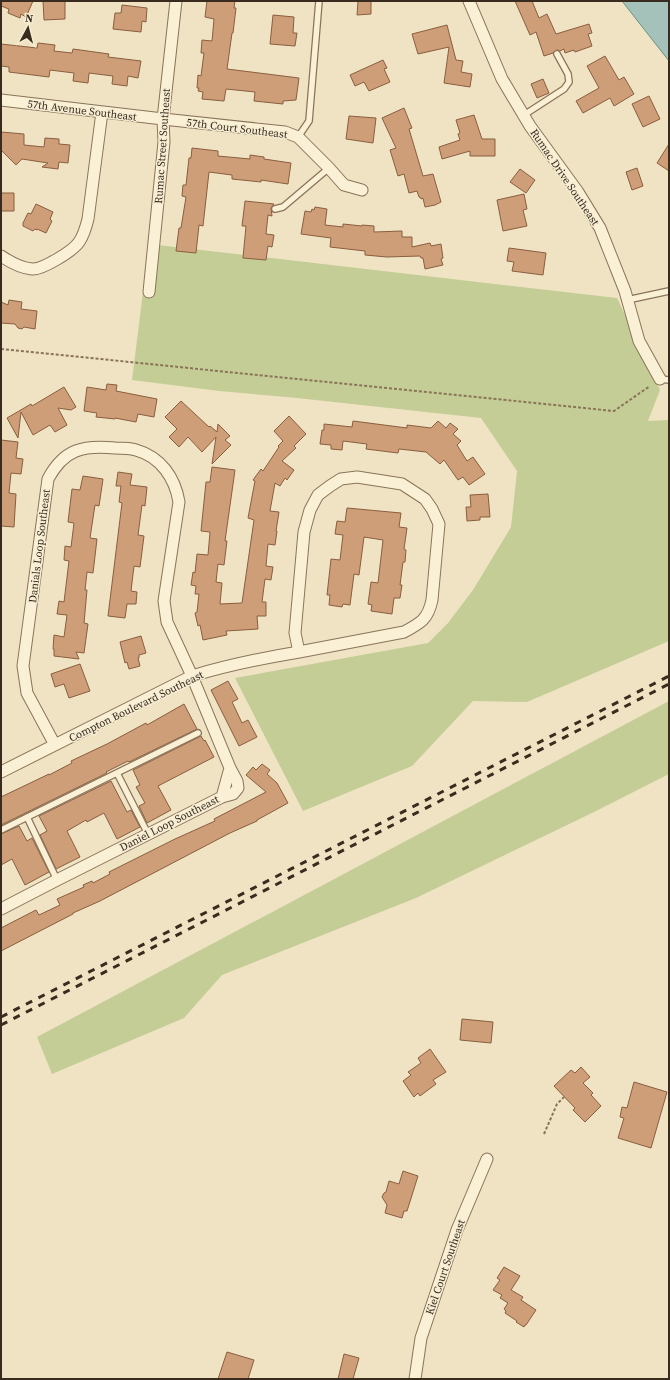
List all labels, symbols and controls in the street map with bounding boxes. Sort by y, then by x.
north arrow [8,8,48,48]
text: N [24,11,34,27]
street label: Rumac Street Southeast [151,87,174,204]
street label: 57th Avenue Southeast [26,96,138,125]
street label: 57th Court Southeast [186,115,289,142]
street label: Rumac Drive Southeast [527,126,603,229]
street label: Danials Loop Southeast [25,488,54,604]
street label: Compton Boulevard Southeast [67,667,206,746]
street label: Daniel Loop Southeast [117,792,222,855]
street label: Kiel Court Southeast [422,1217,469,1317]

